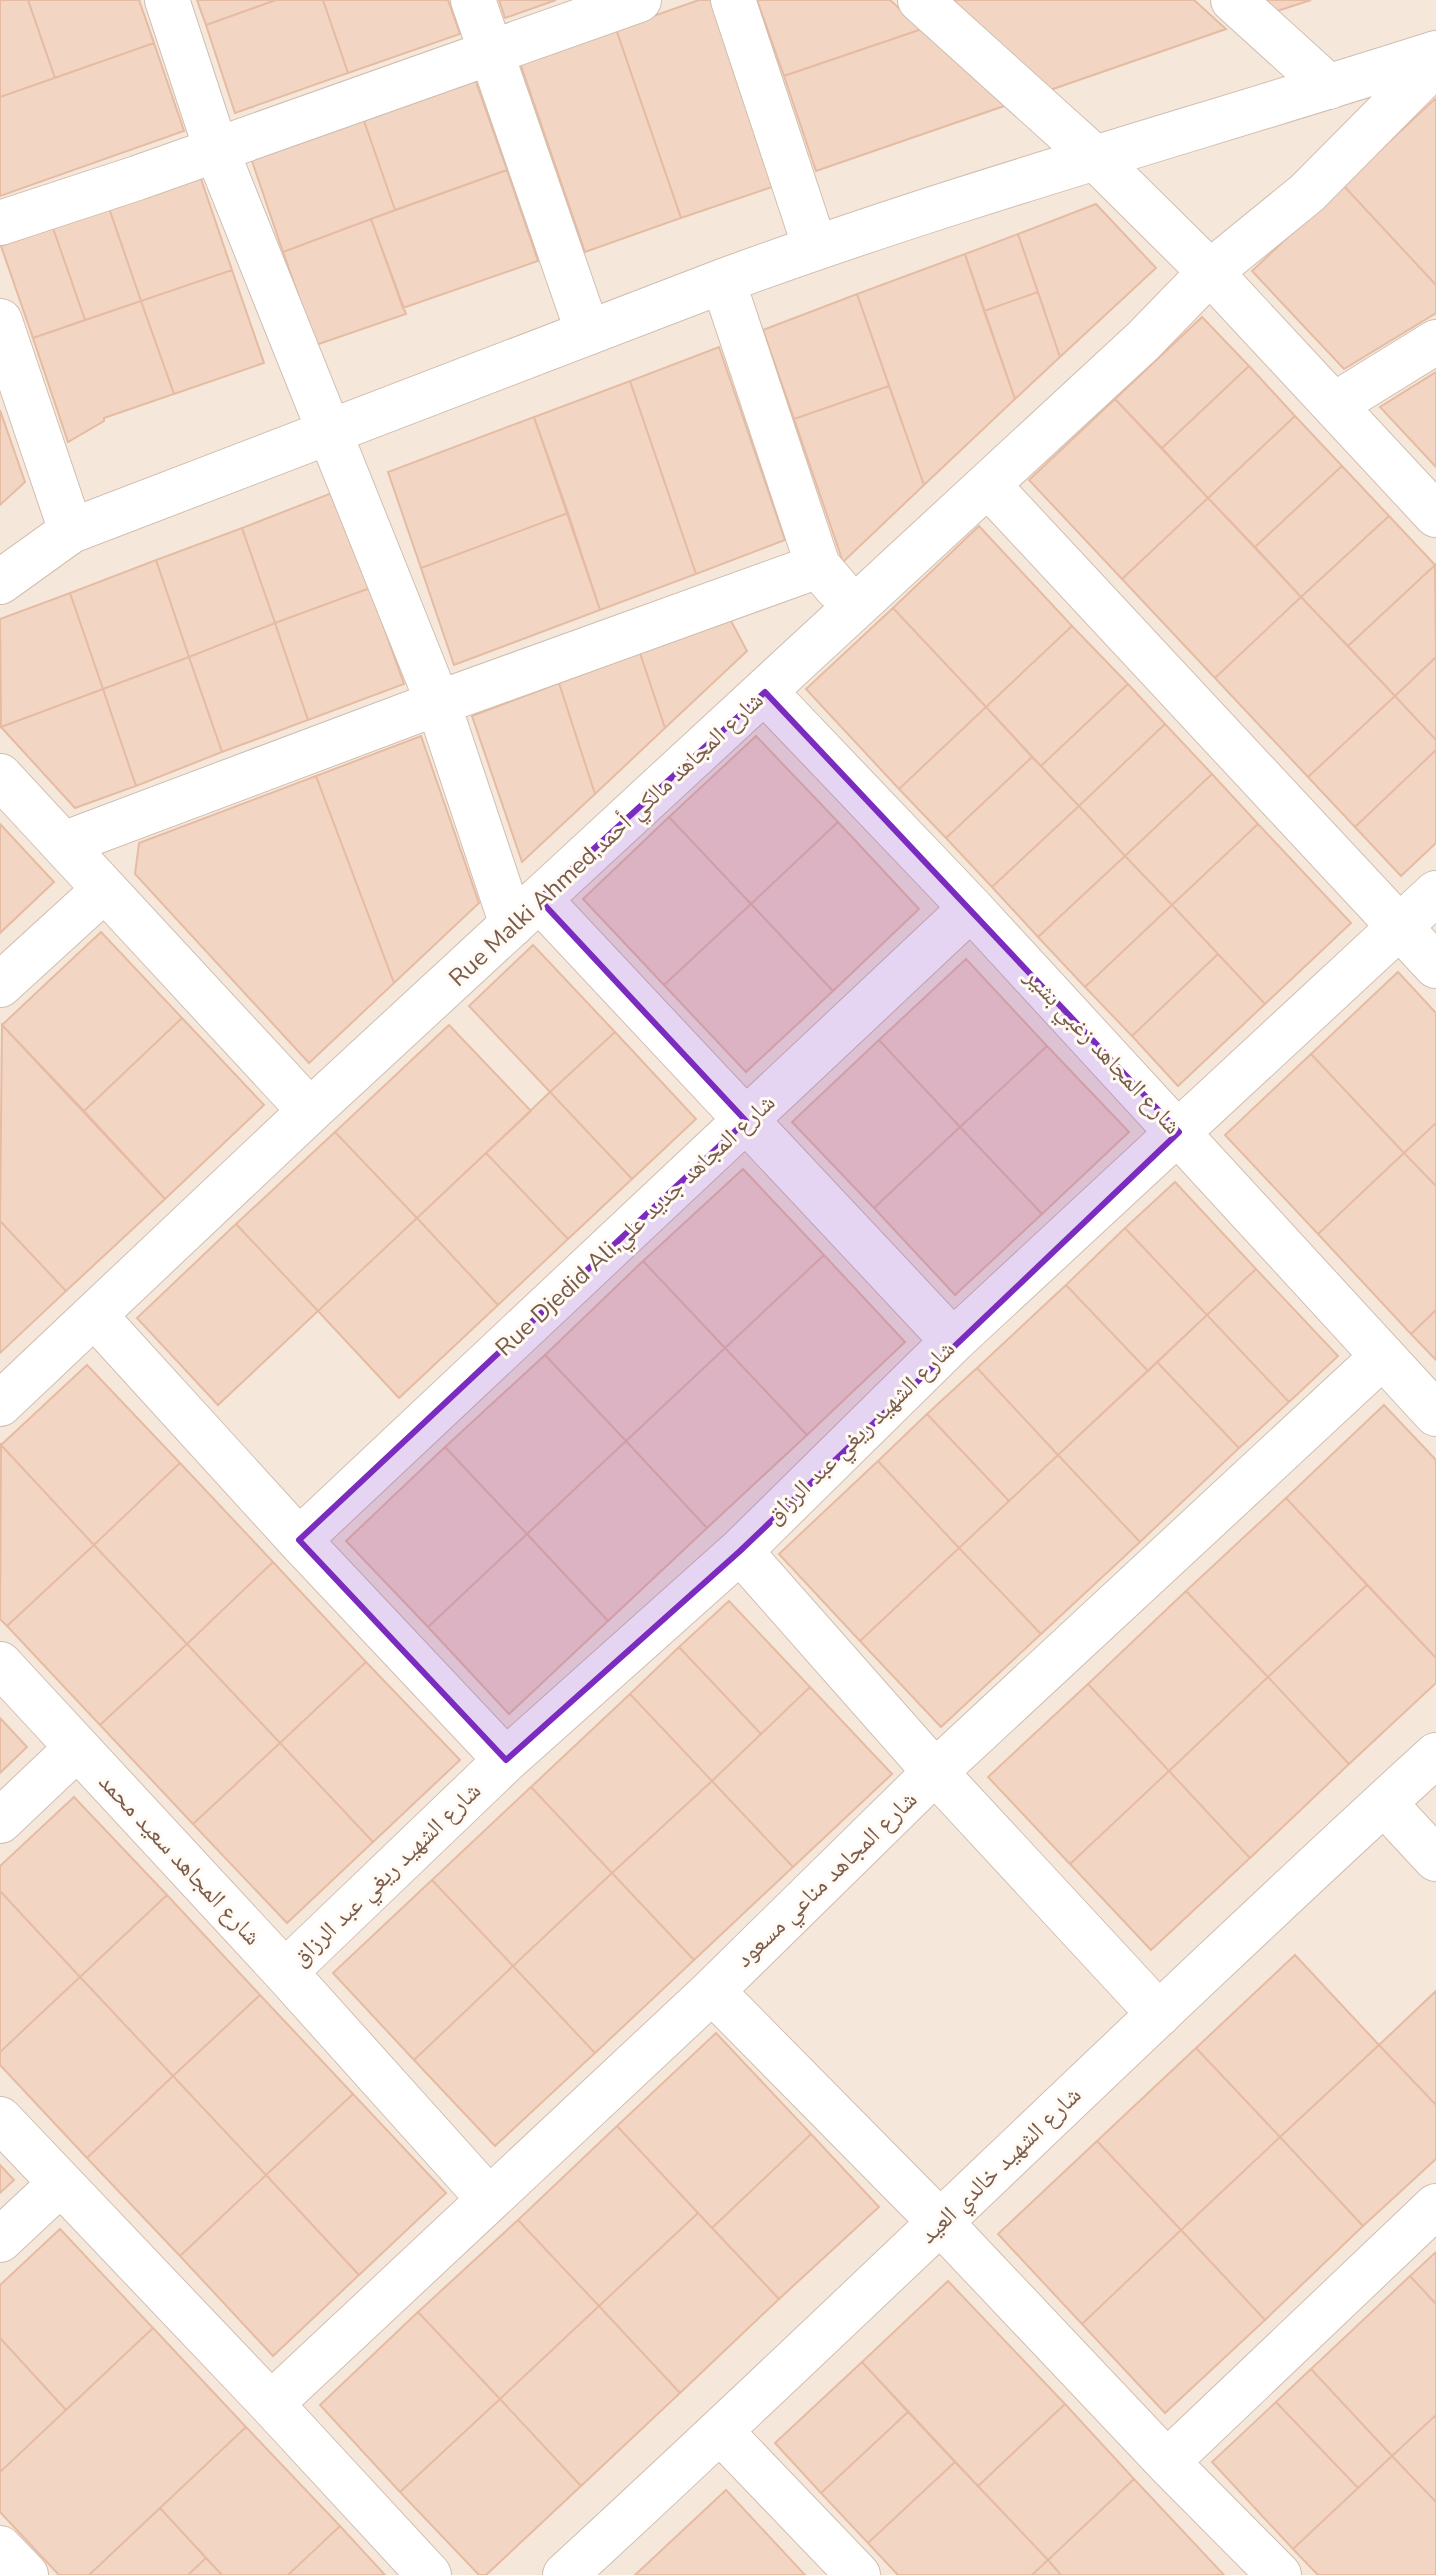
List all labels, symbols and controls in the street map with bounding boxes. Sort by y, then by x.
street label: Rue Malki Ahmed,شارع المجاهد مالكي أحمد [442,684,772,996]
street label: شارع المجاهد زغبي بشير [1015,960,1188,1143]
street label: Rue Djedid Ali,شارع المجاهد جديد علي [488,1087,784,1366]
street label: شارع الشهيد ريغي عبد الرزاق [758,1333,964,1533]
street label: شارع المجاهد سعيد محمد [92,1766,268,1952]
street label: شارع الشهيد ريغي عبد الرزاق [284,1775,490,1975]
street label: شارع المجاهد مناعي مسعود [728,1784,926,1976]
street label: شارع الشهيد خالدي العيد [912,2079,1090,2253]

